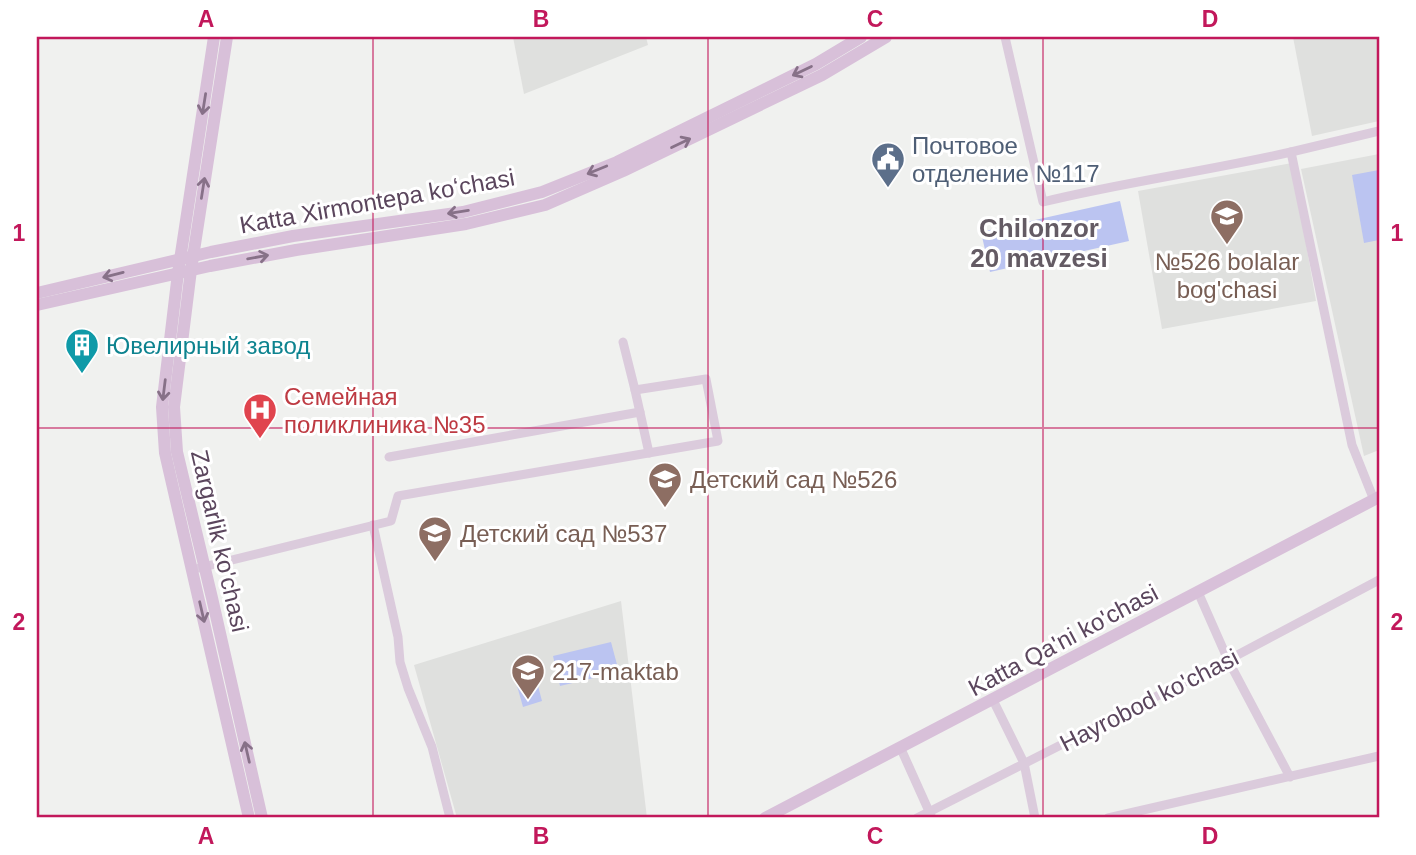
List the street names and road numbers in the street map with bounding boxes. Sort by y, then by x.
street label: Katta Xirmontepa koʻchasi [237,163,517,239]
street label: Zargarlik ko'chasi [186,447,254,635]
street label: Katta Qa'ni ko'chasi [964,579,1162,701]
street label: Hayrobod ko'chasi [1055,643,1243,757]

